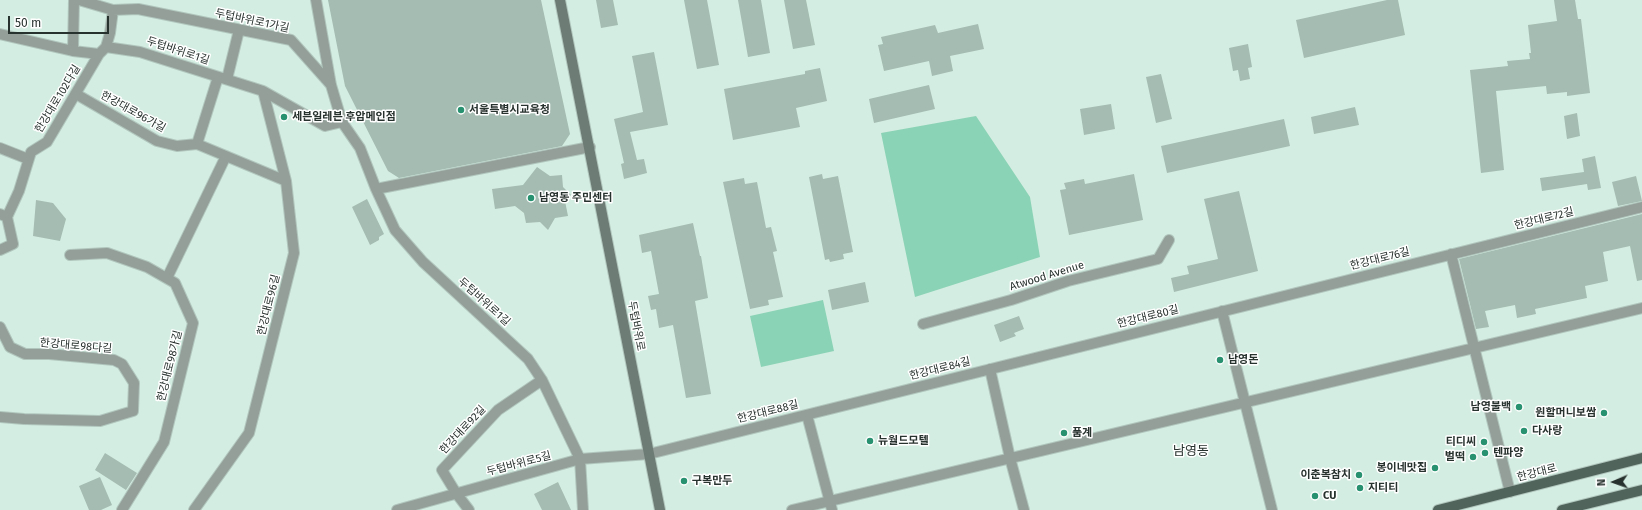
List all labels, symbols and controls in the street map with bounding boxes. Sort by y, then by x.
street label: 두텁바위로1가길 [214,7,290,35]
scale bar [10,8,111,34]
text: 50 m [15,16,41,30]
street label: 두텁바위로1길 [145,35,211,67]
street label: 한강대로102다길 [33,63,83,135]
street label: 한강대로96가길 [98,89,168,135]
place label: 서울특별시교육청 [469,103,550,117]
marker: 서울특별시교육청 [456,105,466,115]
place label: 세븐일레븐 후암메인점 [292,110,396,124]
marker: 세븐일레븐 후암메인점 [279,112,289,122]
place label: 남영동 주민센터 [539,191,612,205]
marker: 남영동 주민센터 [526,193,536,203]
street label: 한강대로72길 [1513,205,1575,233]
street label: 한강대로76길 [1349,245,1411,273]
street label: Atwood Avenue [1008,258,1086,294]
street label: 한강대로96길 [255,273,283,337]
street label: 두텁바위로1길 [455,275,513,329]
street label: 두텁바위로 [625,300,647,352]
street label: 한강대로80길 [1116,303,1180,331]
street label: 한강대로98가길 [155,329,185,403]
street label: 한강대로98다길 [39,336,113,356]
place label: 남영돈 [1228,353,1258,367]
street label: 한강대로84길 [908,355,972,383]
marker: 남영돈 [1215,355,1225,365]
street label: 한강대로88길 [736,398,800,426]
place label: 남영불백 [1471,400,1511,414]
marker: 남영불백 [1514,402,1524,412]
street label: 한강대로92길 [437,403,489,457]
place label: 원할머니보쌈 [1535,406,1596,420]
marker: 원할머니보쌈 [1599,408,1609,418]
place label: 다사랑 [1532,424,1562,438]
place label: 품계 [1072,426,1092,440]
marker: 다사랑 [1519,426,1529,436]
marker: 품계 [1059,428,1069,438]
place label: 뉴월드모텔 [878,434,929,448]
place label: 티디씨 [1446,435,1476,449]
marker: 뉴월드모텔 [865,436,875,446]
marker: 티디씨 [1479,437,1489,447]
district label: 남영동 [1173,443,1209,459]
place label: 텐파양 [1493,446,1523,460]
marker: 텐파양 [1480,448,1490,458]
street label: 두텁바위로5길 [485,449,553,479]
place label: 벌떡 [1445,450,1465,464]
marker: 벌떡 [1468,452,1478,462]
place label: 봉이네맛집 [1376,461,1427,475]
street label: 한강대로 [1516,462,1558,484]
north arrow [1594,462,1634,502]
marker: 봉이네맛집 [1430,463,1440,473]
place label: 이춘복참치 [1300,468,1351,482]
marker: 이춘복참치 [1354,470,1364,480]
place label: 구복만두 [692,474,732,488]
marker: 구복만두 [679,476,689,486]
text: N [1595,479,1608,486]
place label: 지티티 [1368,481,1398,495]
marker: 지티티 [1355,483,1365,493]
place label: CU [1323,489,1336,503]
marker: CU [1310,491,1320,501]

